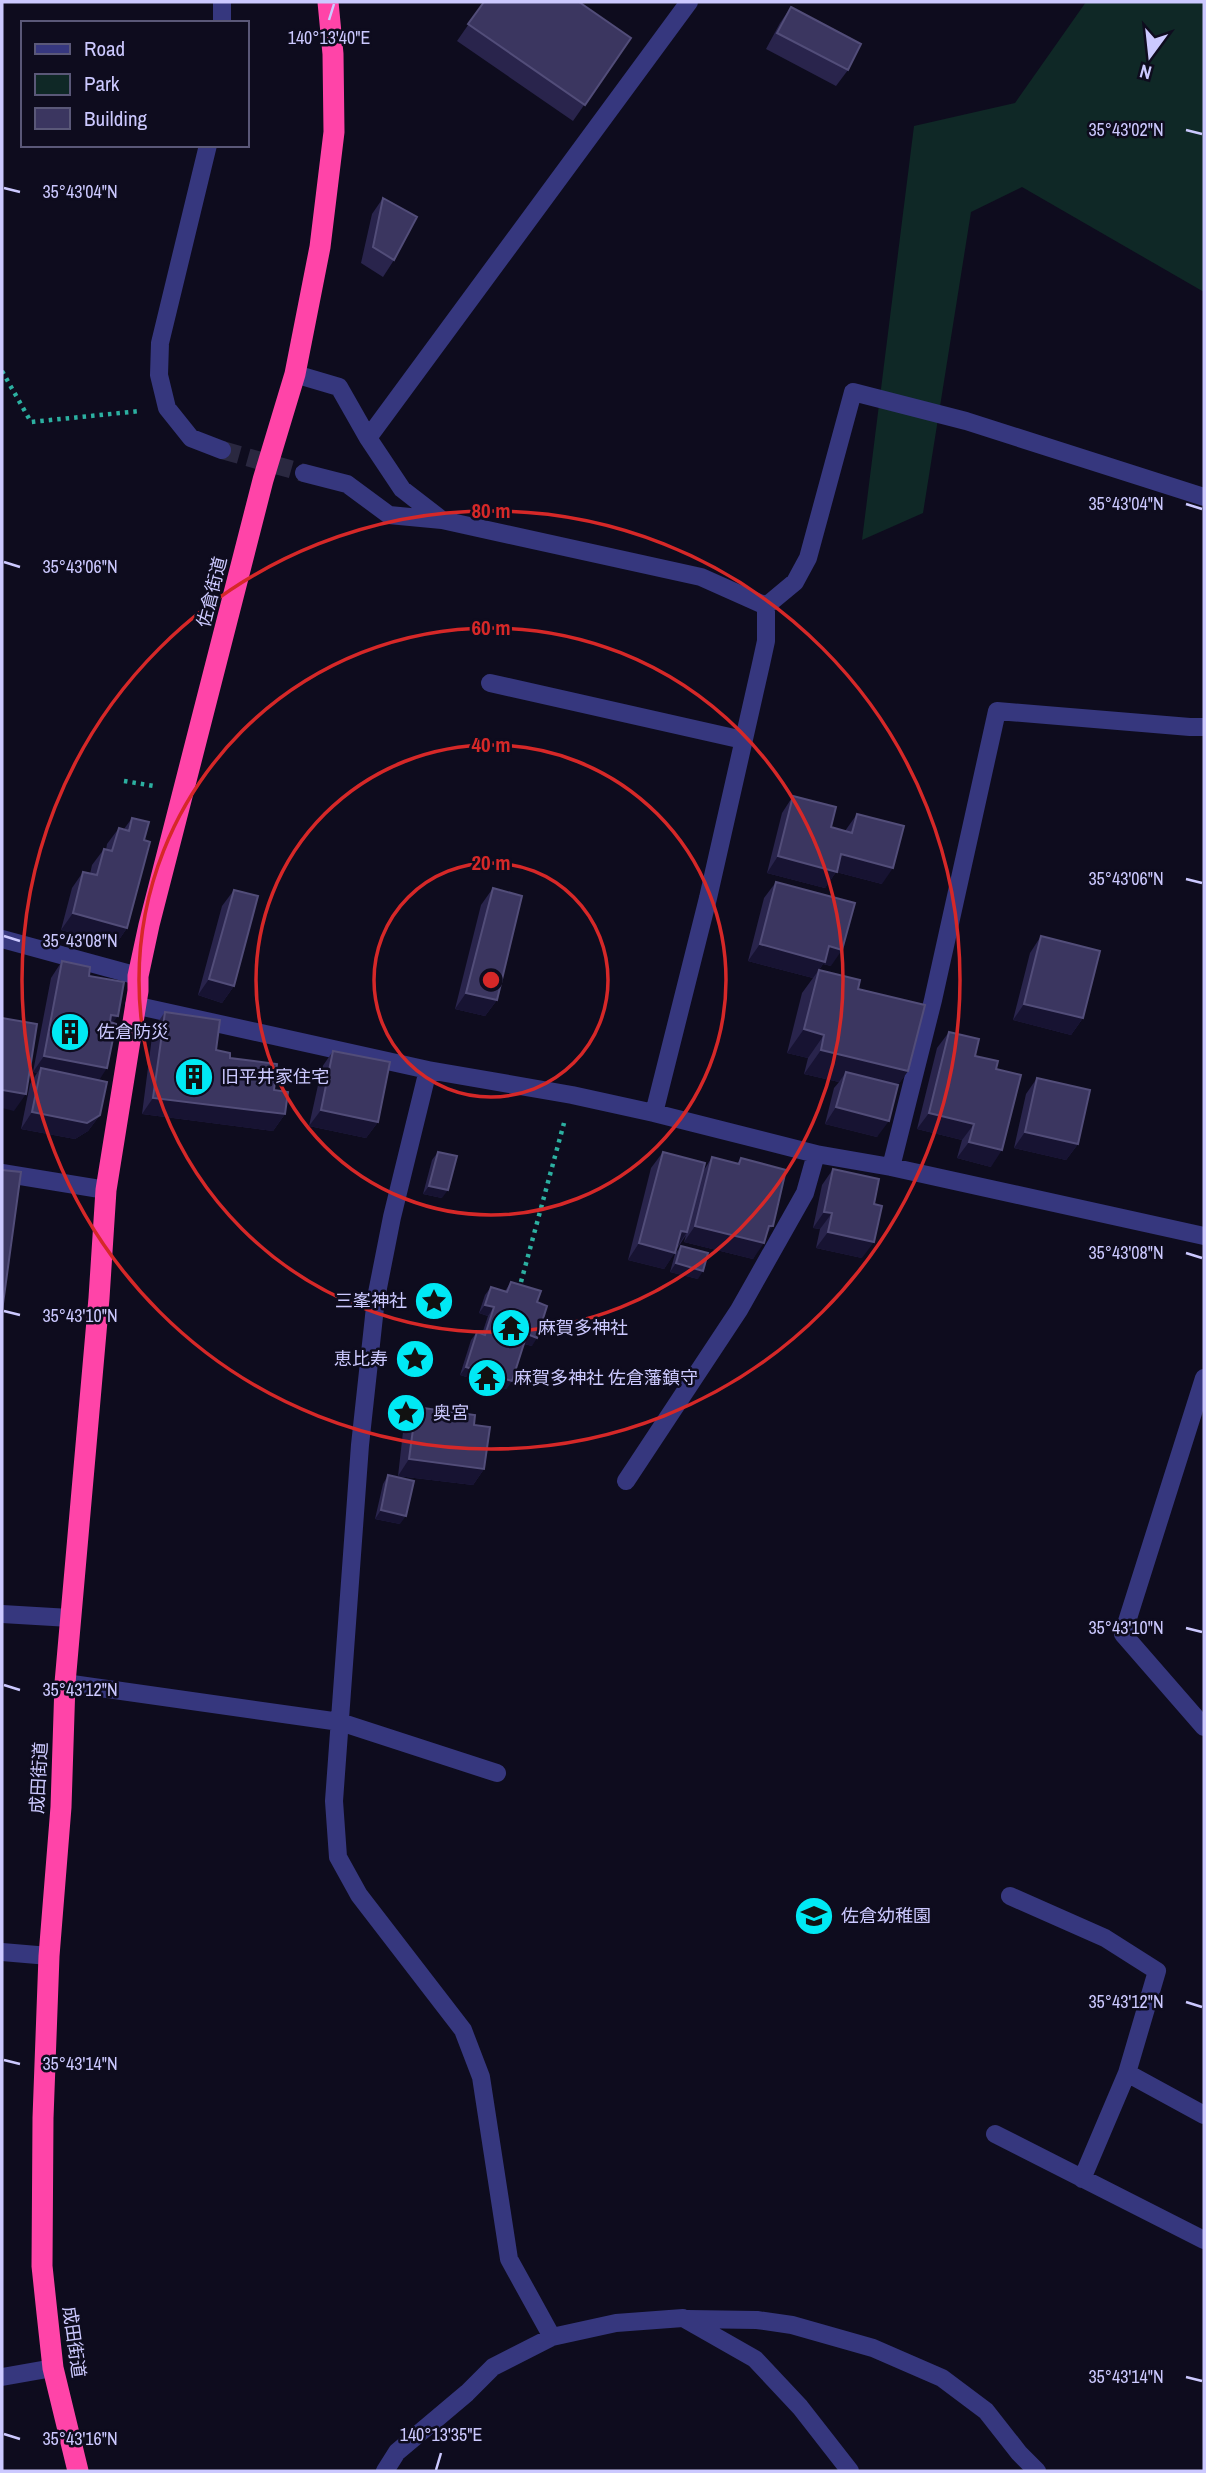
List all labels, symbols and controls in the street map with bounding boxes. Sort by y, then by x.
legend [21,21,248,147]
north arrow [1115,21,1185,91]
text: 140°13'40"E [288,25,370,50]
text: Road [84,34,125,63]
text: N [1137,58,1154,86]
text: Park [84,69,120,98]
text: Building [84,104,148,133]
text: 35°43'02"N [1088,117,1164,142]
text: 35°43'04"N [42,179,118,204]
text: 35°43'04"N [1088,491,1164,516]
text: 80 m [471,496,511,525]
text: 35°43'06"N [42,554,118,579]
street label: 佐倉街道 [191,554,232,630]
text: 60 m [471,613,511,642]
text: 40 m [471,730,511,759]
text: 20 m [471,848,511,877]
text: 35°43'06"N [1088,866,1164,891]
text: 35°43'08"N [42,928,118,953]
centre of rings [479,968,503,992]
building icon: 佐倉防災 [49,1011,91,1053]
place label: 佐倉防災 [97,1019,169,1044]
building icon: 旧平井家住宅 [173,1056,215,1098]
place label: 旧平井家住宅 [221,1064,329,1089]
text: 35°43'08"N [1088,1240,1164,1265]
place icon: 三峯神社 [413,1280,455,1322]
place label: 三峯神社 [335,1288,407,1313]
text: 35°43'10"N [42,1303,118,1328]
temple icon: 麻賀多神社 [490,1307,532,1349]
place label: 麻賀多神社 [538,1315,628,1340]
place icon: 恵比寿 [394,1338,436,1380]
place label: 恵比寿 [334,1346,388,1371]
temple icon: 麻賀多神社 佐倉藩鎮守 [466,1357,508,1399]
place label: 麻賀多神社 佐倉藩鎮守 [514,1365,698,1390]
place icon: 奥宮 [385,1392,427,1434]
place label: 奥宮 [433,1400,469,1425]
text: 35°43'10"N [1088,1615,1164,1640]
text: 35°43'12"N [42,1677,118,1702]
street label: 成田街道 [24,1741,53,1815]
school or university icon: 佐倉幼稚園 [793,1895,835,1937]
place label: 佐倉幼稚園 [841,1903,931,1928]
text: 35°43'12"N [1088,1989,1164,2014]
text: 35°43'14"N [42,2051,118,2076]
street label: 成田街道 [57,2305,92,2379]
text: 35°43'14"N [1088,2364,1164,2389]
text: 140°13'35"E [400,2422,482,2447]
text: 35°43'16"N [42,2426,118,2451]

